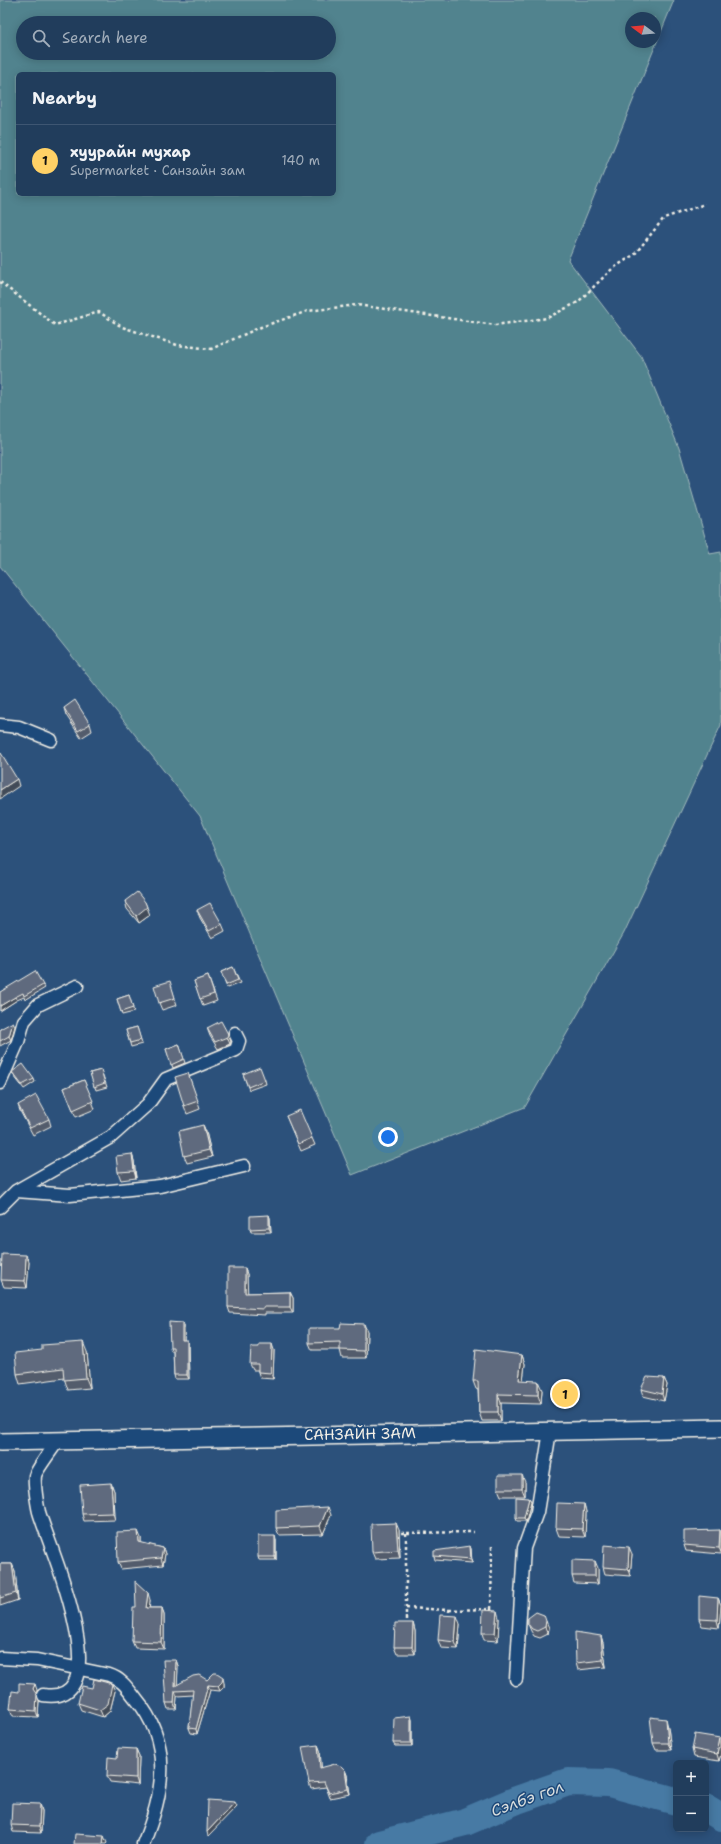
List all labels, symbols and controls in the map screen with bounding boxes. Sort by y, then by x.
north arrow [625,12,661,48]
search box [16,16,336,60]
icon: search [30,27,52,49]
text: Search here [62,28,148,48]
text: Nearby [32,87,97,109]
text: хуурайн мухар [70,142,191,162]
text: 1 [42,152,48,169]
text: 140 m [281,152,320,169]
text: Supermarket · Санзайн зам [70,162,245,179]
your location [378,1127,398,1147]
pin: 1 [552,1379,578,1409]
street label: САНЗАЙН ЗАМ [304,1422,416,1445]
map controls [673,1760,709,1832]
button: + [673,1760,709,1796]
water label: Сэлбэ гол [488,1776,567,1821]
button: − [673,1796,709,1832]

